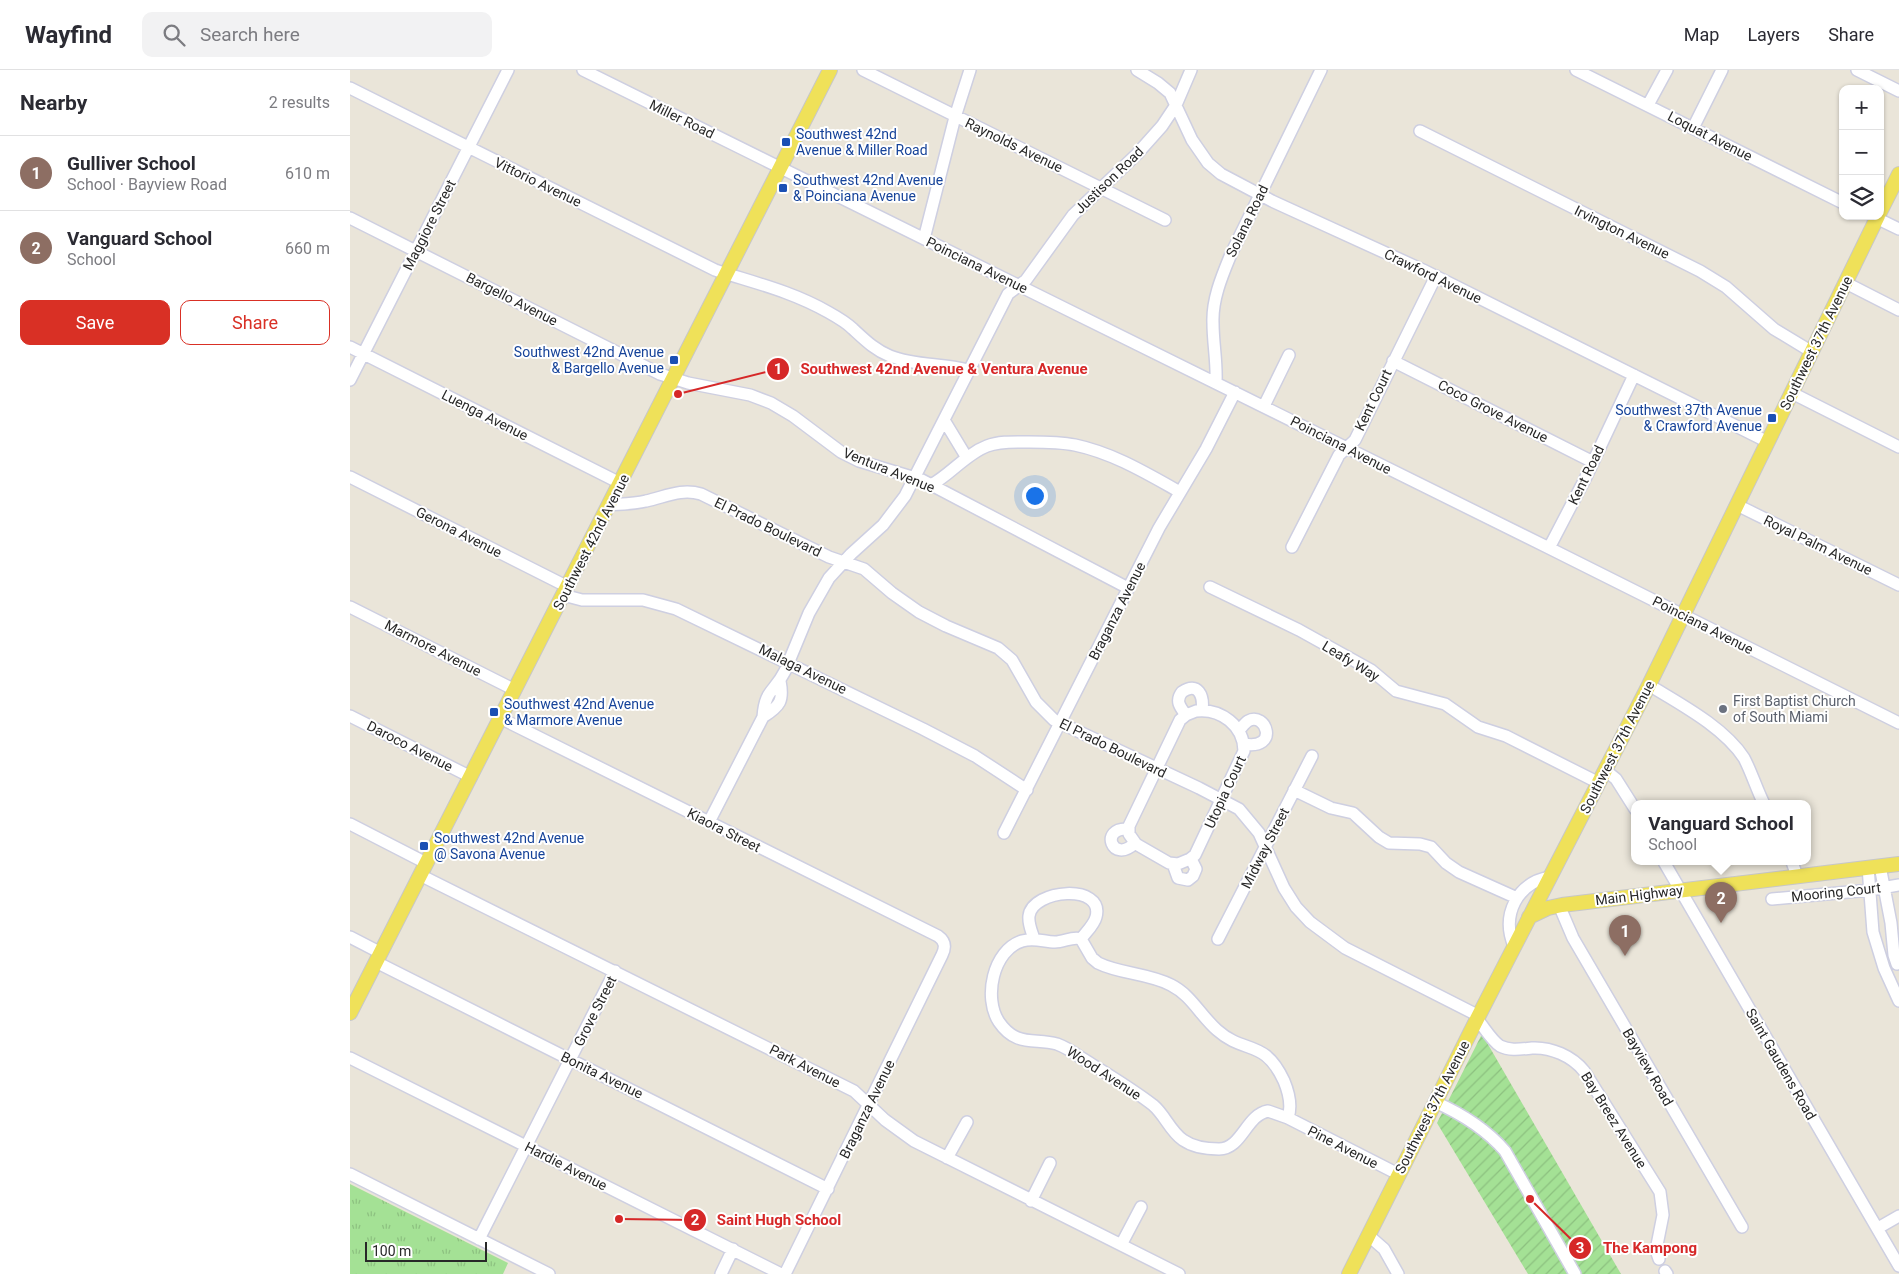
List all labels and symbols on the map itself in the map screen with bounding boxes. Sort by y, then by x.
street label: Miller Road [647,96,717,142]
street label: Loquat Avenue [1665,108,1755,164]
street label: Raynolds Avenue [963,115,1065,175]
place label: Southwest 42nd Avenue & Miller Road [796,126,928,158]
marker: Southwest 42nd Avenue & Miller Road [780,136,792,148]
street label: Justison Road [1071,143,1147,217]
street label: Vittorio Avenue [492,154,584,210]
place label: Southwest 42nd Avenue & Poinciana Avenue [793,172,943,204]
street label: Maggiore Street [399,177,459,273]
marker: Southwest 42nd Avenue & Poinciana Avenue [777,182,789,194]
street label: Solana Road [1223,182,1271,260]
street label: Irvington Avenue [1572,202,1672,262]
street label: Poinciana Avenue [924,234,1030,296]
street label: Crawford Avenue [1382,246,1484,306]
street label: Bargello Avenue [464,269,560,329]
street label: Southwest 37th Avenue [1777,274,1855,412]
place label: Southwest 42nd Avenue & Bargello Avenue [514,344,664,376]
marker: Southwest 42nd Avenue & Bargello Avenue [668,354,680,366]
callout: Southwest 42nd Avenue & Ventura Avenue [765,354,1097,384]
text: 1 [774,360,782,378]
text: Southwest 42nd Avenue & Ventura Avenue [800,360,1088,378]
street label: Kent Court [1351,366,1395,433]
street label: Coco Grove Avenue [1435,376,1551,446]
street label: Luenga Avenue [439,386,531,444]
place label: Southwest 37th Avenue & Crawford Avenue [1615,402,1762,434]
marker: Southwest 37th Avenue & Crawford Avenue [1766,412,1778,424]
street label: Poinciana Avenue [1288,413,1394,477]
street label: Kent Road [1565,443,1607,507]
street label: Ventura Avenue [841,444,937,496]
street label: Southwest 42nd Avenue [550,471,632,613]
your location [1022,483,1048,509]
street label: El Prado Boulevard [712,494,824,560]
street label: Gerona Avenue [413,503,505,561]
street label: Royal Palm Avenue [1761,512,1875,578]
street label: Braganza Avenue [1085,559,1149,663]
street label: Poinciana Avenue [1650,593,1756,657]
street label: Marmore Avenue [382,617,484,679]
street label: Leafy Way [1320,638,1383,685]
street label: Malaga Avenue [757,641,849,697]
street label: Southwest 37th Avenue [1577,678,1657,816]
place label: First Baptist Church of South Miami [1733,693,1856,725]
place label: Southwest 42nd Avenue & Marmore Avenue [504,696,654,728]
marker: First Baptist Church of South Miami [1717,703,1729,715]
marker: Southwest 42nd Avenue & Marmore Avenue [488,706,500,718]
street label: El Prado Boulevard [1057,715,1169,781]
street label: Daroco Avenue [365,718,455,774]
street label: Utopia Court [1201,753,1249,831]
street label: Kiaora Street [685,805,764,856]
street label: Midway Street [1238,805,1292,891]
place label: Southwest 42nd Avenue @ Savona Avenue [434,830,584,862]
marker: Southwest 42nd Avenue @ Savona Avenue [418,840,430,852]
street label: Mooring Court [1790,879,1882,905]
street label: Main Highway [1594,882,1684,908]
pin: 2 [1705,882,1737,923]
pin: 1 [1609,915,1641,956]
street label: Grove Street [570,973,620,1049]
street label: Saint Gaudens Road [1743,1006,1819,1122]
street label: Bayview Road [1619,1026,1677,1108]
street label: Southwest 37th Avenue [1392,1038,1472,1176]
street label: Park Avenue [767,1041,843,1091]
street label: Wood Avenue [1064,1043,1144,1103]
street label: Bonita Avenue [558,1048,646,1102]
street label: Braganza Avenue [836,1057,898,1161]
street label: Bay Breez Avenue [1578,1069,1650,1171]
street label: Pine Avenue [1305,1122,1381,1172]
street label: Hardie Avenue [522,1138,610,1194]
callout: Saint Hugh School [682,1205,852,1235]
text: 2 [691,1211,700,1229]
text: Saint Hugh School [717,1211,841,1229]
callout: The Kampong [1568,1233,1707,1263]
scale bar [365,1239,488,1262]
text: 3 [1576,1239,1584,1257]
text: The Kampong [1603,1239,1697,1257]

